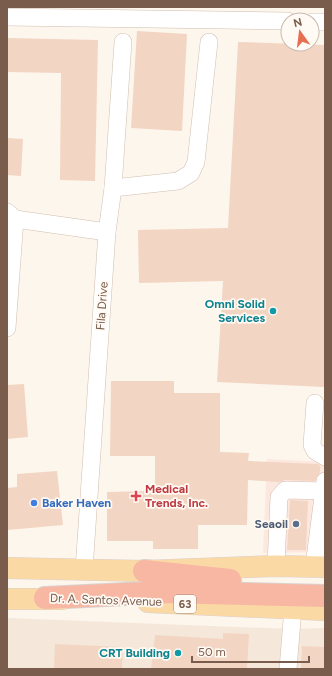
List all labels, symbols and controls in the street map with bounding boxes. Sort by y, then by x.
north arrow [280,12,320,52]
text: N [292,15,303,30]
street label: Fila Drive [93,281,111,331]
place label: Omni Solid Services [205,297,265,325]
marker: Omni Solid Services [268,306,278,316]
place label: Medical Trends, Inc. [145,482,208,510]
marker: Medical Trends, Inc. [130,490,142,502]
place label: Baker Haven [42,496,111,510]
marker: Baker Haven [29,498,39,508]
place label: Seaoil [255,517,288,531]
marker: Seaoil [291,519,301,529]
street label: Dr. A. Santos Avenue [50,591,163,609]
road number: 63 [174,595,196,613]
scale bar [192,638,309,664]
text: 50 m [198,645,226,659]
place label: CRT Building [99,646,170,660]
marker: CRT Building [173,648,183,658]

